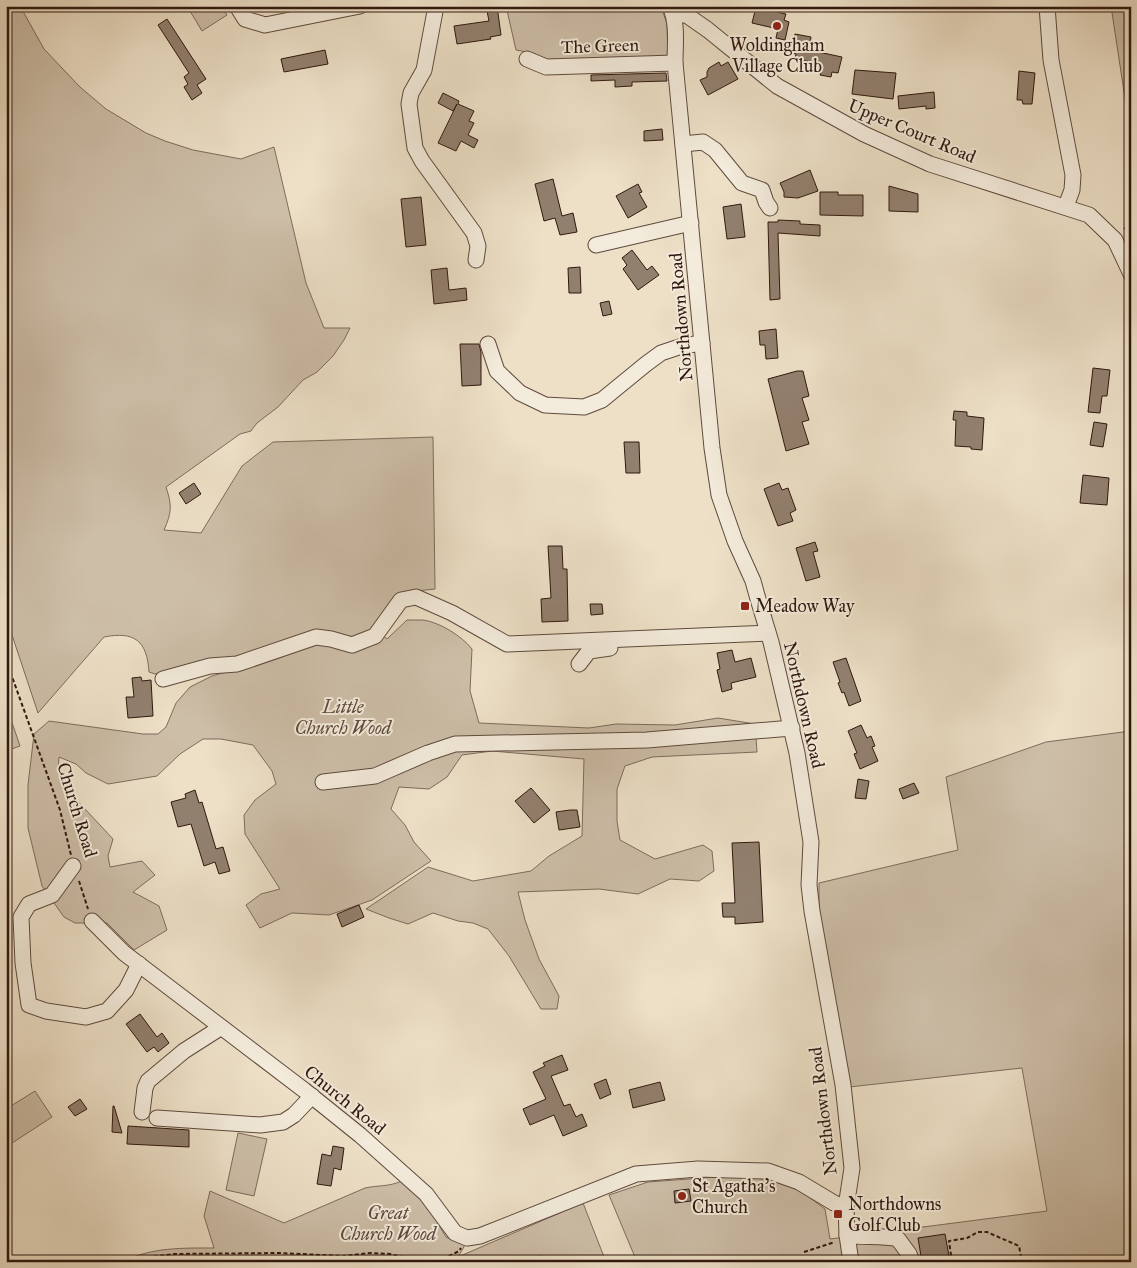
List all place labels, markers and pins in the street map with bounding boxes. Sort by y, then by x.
marker: Woldingham Village Club [771,20,783,32]
place label: Woldingham Village Club [729,34,825,78]
place label: Meadow Way [755,595,855,617]
marker: Meadow Way [739,600,751,612]
place label: St Agatha's Church [692,1175,776,1218]
marker: St Agatha's Church [676,1190,688,1202]
place label: Northdowns Golf Club [848,1193,941,1236]
marker: Northdowns Golf Club [832,1208,844,1220]

